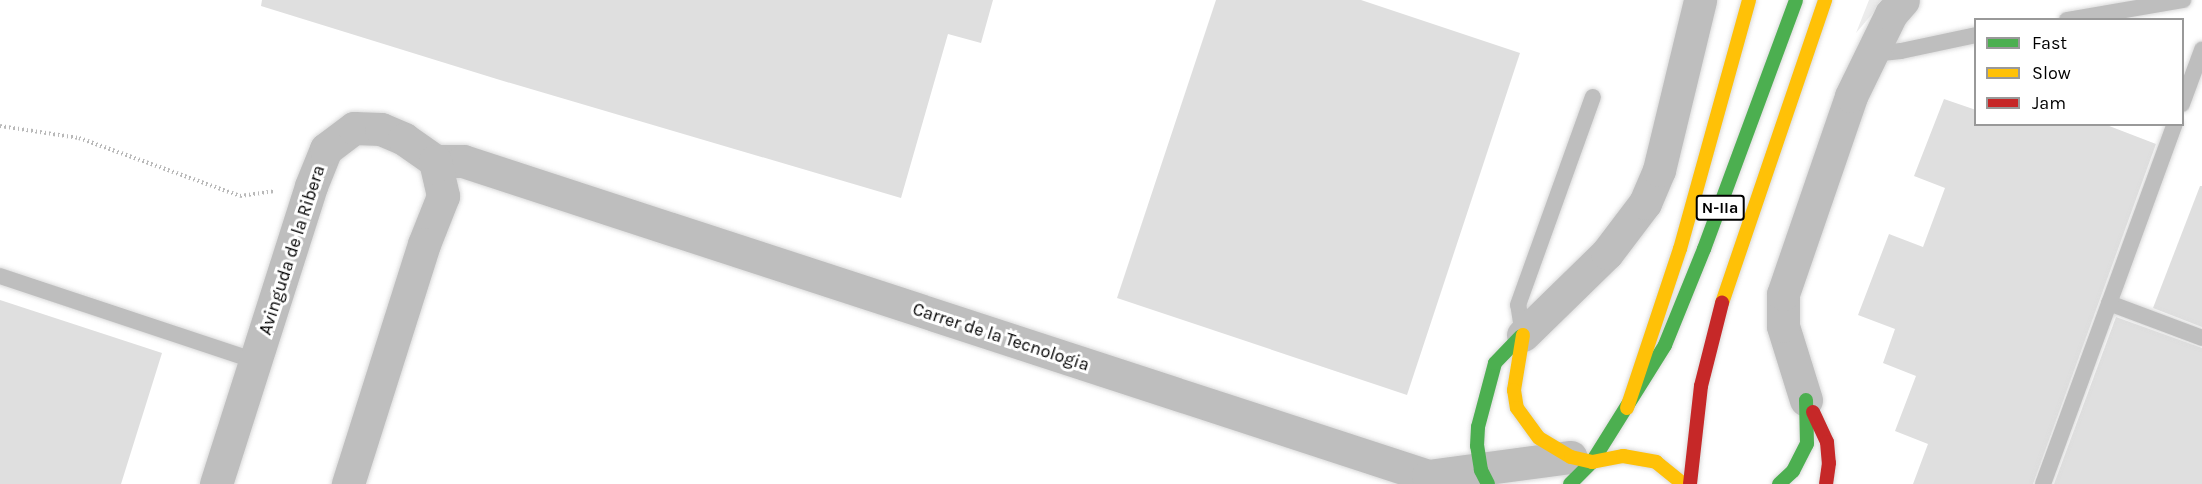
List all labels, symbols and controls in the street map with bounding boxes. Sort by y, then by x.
legend [1974,18,2184,126]
text: Fast [2032,32,2067,54]
text: Slow [2032,62,2071,84]
text: Jam [2032,92,2066,114]
street label: Avinguda de la Ribera [254,162,330,338]
road number: N-IIa [1694,195,1746,221]
street label: Carrer de la Tecnologia [910,298,1092,376]

